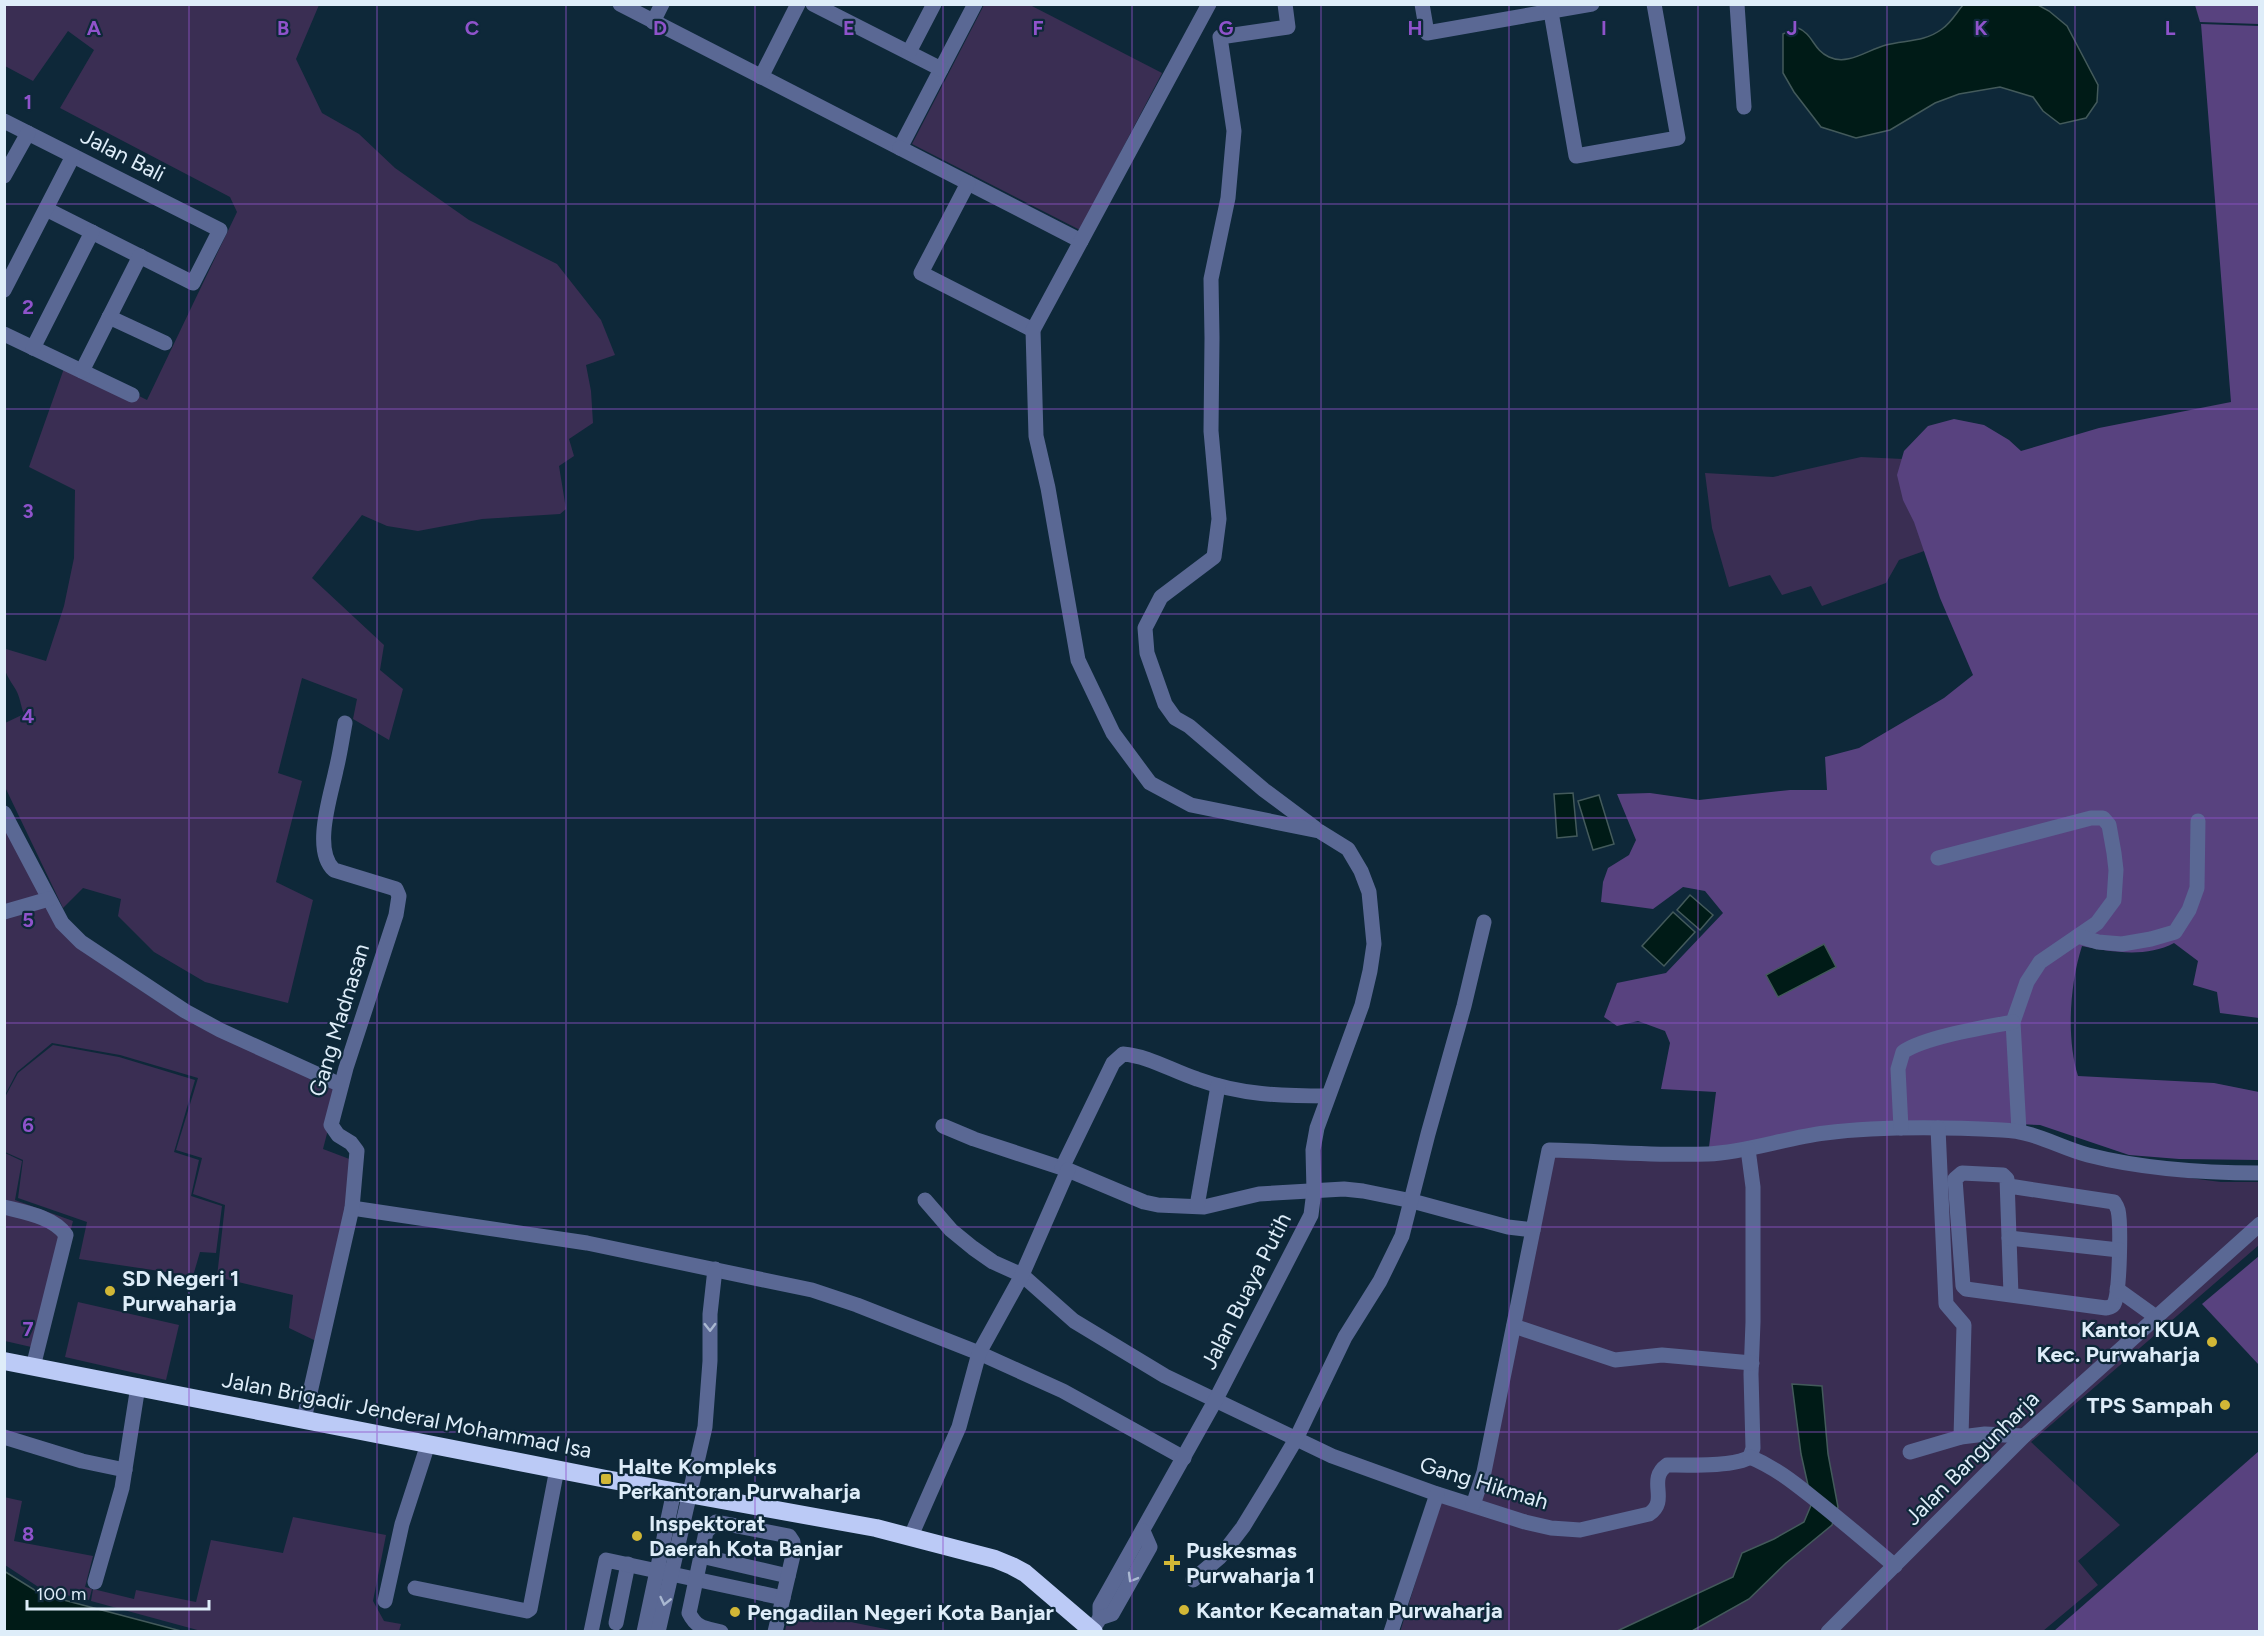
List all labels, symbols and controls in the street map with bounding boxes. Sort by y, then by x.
text: A [87,16,102,40]
text: B [277,16,289,40]
text: C [465,16,479,40]
text: D [653,16,667,40]
text: E [843,16,855,40]
text: F [1032,16,1044,40]
text: G [1219,16,1234,40]
text: H [1408,16,1423,40]
text: I [1601,16,1607,40]
text: J [1786,16,1798,40]
text: K [1974,16,1988,40]
text: L [2165,16,2176,40]
text: 1 [24,90,32,114]
street label: Jalan Bali [76,122,170,188]
text: 2 [22,295,34,319]
text: 3 [22,499,34,523]
text: 4 [22,704,35,728]
text: 5 [22,908,34,932]
street label: Gang Madnasan [303,940,375,1100]
text: 6 [22,1113,34,1137]
street label: Jalan Buaya Putih [1195,1208,1297,1374]
place label: SD Negeri 1 Purwaharja [122,1265,239,1317]
marker: SD Negeri 1 Purwaharja [103,1284,117,1298]
place label: Kantor KUA Kec. Purwaharja [2037,1316,2200,1368]
text: 7 [22,1317,34,1341]
one-way arrow [704,1322,716,1331]
marker: Kantor KUA Kec. Purwaharja [2205,1335,2219,1349]
street label: Jalan Brigadir Jenderal Mohammad Isa [220,1366,594,1464]
street label: Jalan Bangunharja [1899,1385,2045,1531]
place label: TPS Sampah [2087,1392,2213,1419]
marker: TPS Sampah [2218,1398,2232,1412]
street label: Gang Hikmah [1416,1451,1552,1515]
place label: Halte Kompleks Perkantoran Purwaharja [618,1453,861,1505]
marker: Halte Kompleks Perkantoran Purwaharja [599,1472,613,1486]
place label: Inspektorat Daerah Kota Banjar [649,1510,843,1562]
text: 8 [22,1522,34,1546]
marker: Inspektorat Daerah Kota Banjar [630,1529,644,1543]
place label: Puskesmas Purwaharja 1 [1186,1537,1315,1589]
marker: Puskesmas Purwaharja 1 [1163,1554,1181,1572]
one-way arrow [1128,1572,1139,1582]
scale bar [27,1573,208,1611]
text: 100 m [36,1583,86,1605]
one-way arrow [659,1596,672,1606]
place label: Kantor Kecamatan Purwaharja [1196,1597,1503,1624]
place label: Pengadilan Negeri Kota Banjar [747,1599,1055,1626]
marker: Kantor Kecamatan Purwaharja [1177,1603,1191,1617]
marker: Pengadilan Negeri Kota Banjar [728,1605,742,1619]

